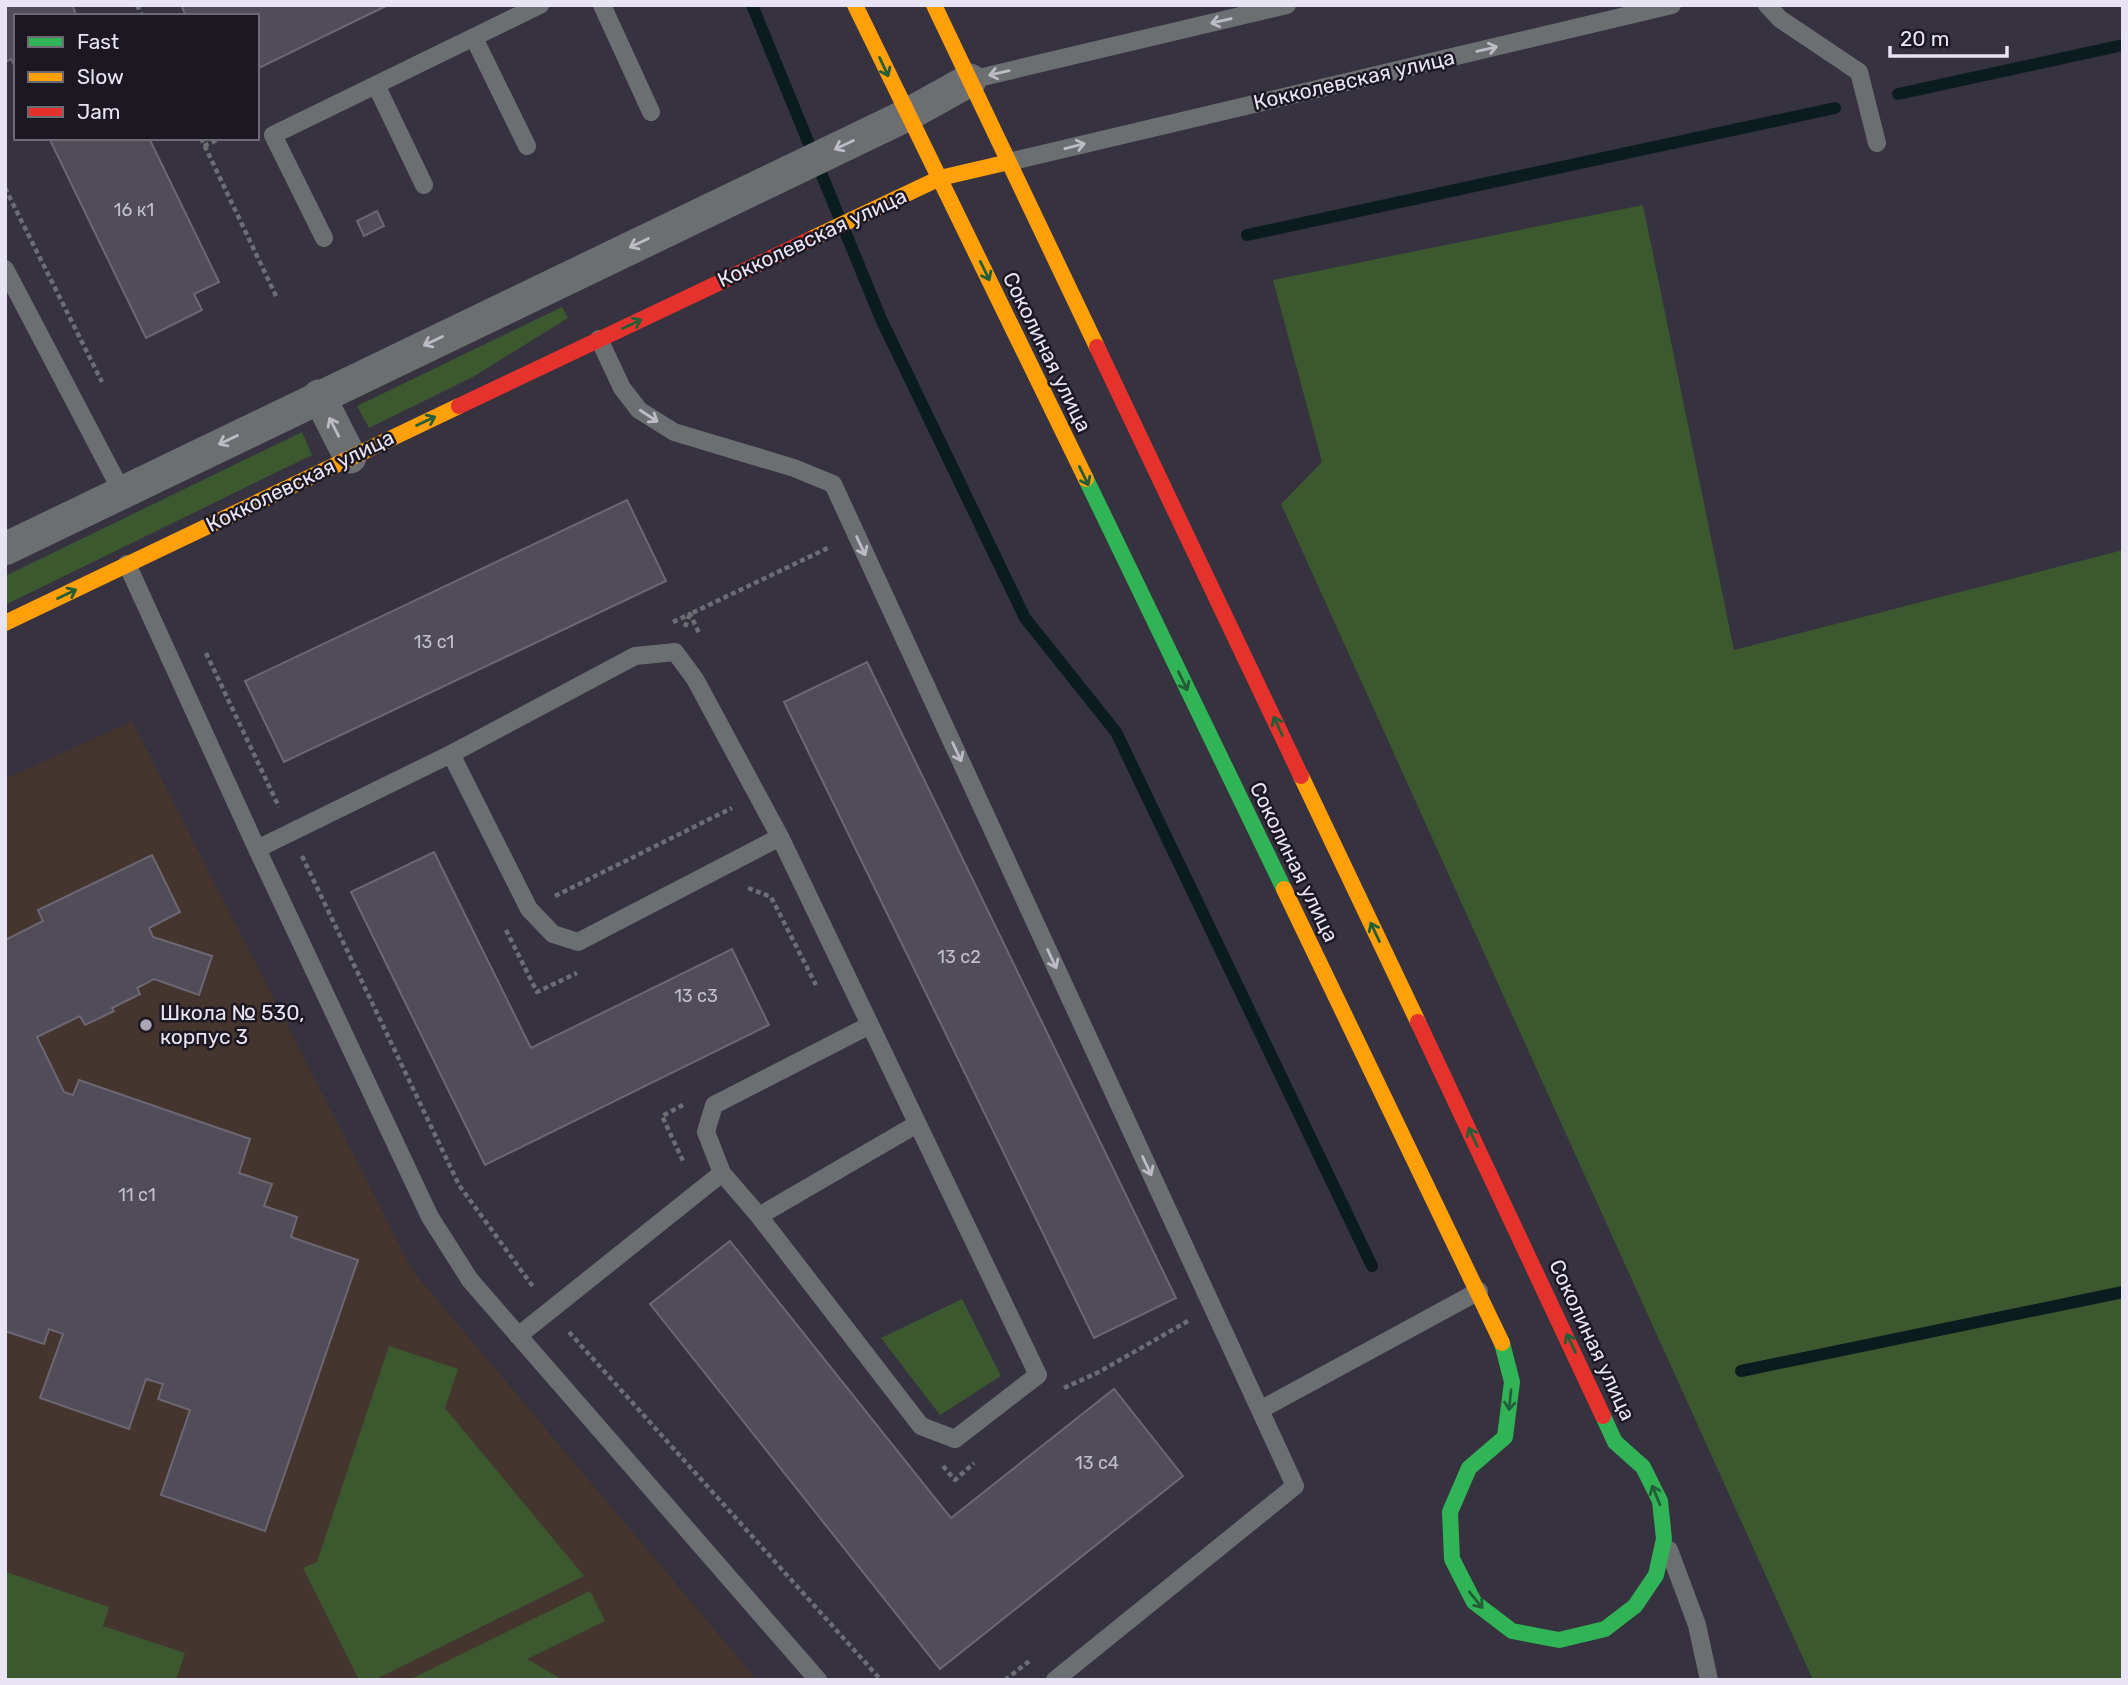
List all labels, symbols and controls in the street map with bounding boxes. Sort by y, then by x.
legend [14,14,259,140]
scale bar [1890,14,2007,58]
one-way arrow [1210,15,1233,28]
text: 20 m [1900,26,1949,51]
text: Fast [77,29,119,54]
one-way arrow [1475,42,1498,55]
street label: Кокколевская улица [1251,44,1457,115]
one-way arrow [878,56,891,77]
text: Slow [77,64,124,89]
one-way arrow [988,67,1011,80]
text: Jam [77,99,121,124]
one-way arrow [834,139,855,153]
one-way arrow [1063,139,1086,152]
street label: Кокколевская улица [713,183,910,292]
house number: 16 к1 [114,199,154,221]
one-way arrow [629,237,650,251]
one-way arrow [979,260,992,281]
street label: Соколиная улица [998,268,1097,436]
one-way arrow [621,316,642,330]
one-way arrow [423,335,444,349]
one-way arrow [638,409,658,423]
one-way arrow [415,414,436,427]
one-way arrow [327,417,341,438]
street label: Кокколевская улица [202,424,398,537]
one-way arrow [218,434,239,448]
one-way arrow [1078,465,1091,486]
one-way arrow [855,535,869,556]
one-way arrow [56,586,77,600]
house number: 13 с1 [414,631,454,653]
one-way arrow [1176,670,1190,691]
one-way arrow [1270,716,1284,737]
one-way arrow [951,741,964,762]
street label: Соколиная улица [1245,778,1344,946]
one-way arrow [1368,922,1382,943]
house number: 13 с2 [937,946,981,968]
one-way arrow [1046,948,1059,969]
house number: 13 с3 [674,985,718,1007]
place label: Школа № 530, корпус 3 [160,1000,304,1049]
marker: Школа № 530, корпус 3 [138,1017,154,1033]
one-way arrow [1466,1127,1479,1148]
one-way arrow [1141,1154,1154,1176]
house number: 11 с1 [118,1184,156,1206]
street label: Соколиная улица [1544,1255,1641,1424]
one-way arrow [1563,1333,1577,1354]
one-way arrow [1503,1388,1516,1411]
house number: 13 с4 [1075,1452,1119,1474]
one-way arrow [1649,1485,1662,1506]
one-way arrow [1468,1590,1483,1608]

